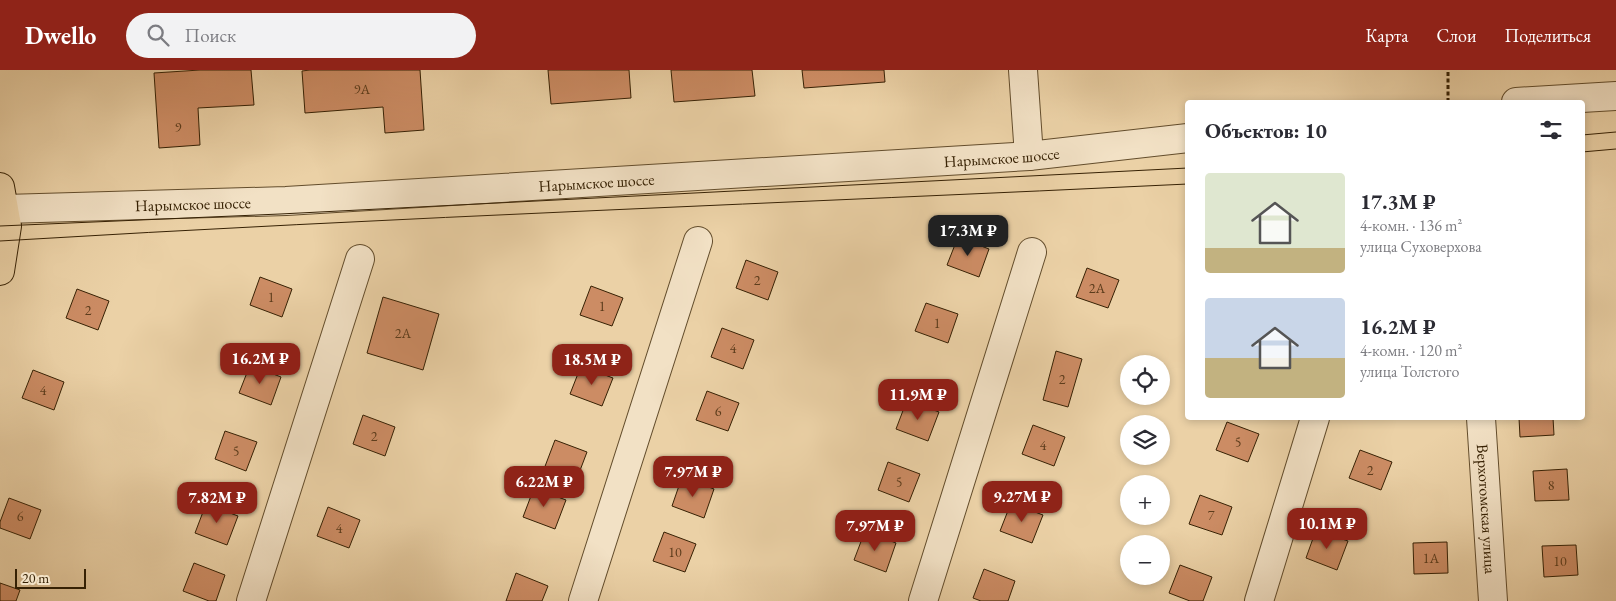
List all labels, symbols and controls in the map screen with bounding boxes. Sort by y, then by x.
search box [126,13,476,58]
text: Dwello [25,20,96,51]
icon: search [144,21,172,49]
text: Поиск [184,23,236,48]
text: Карта [1366,24,1409,47]
text: Слои [1437,24,1476,47]
text: Поделиться [1504,24,1591,47]
house number: 9А [354,80,371,98]
icon: filters [1537,116,1565,144]
text: Объектов: 10 [1205,117,1327,144]
house number: 9 [175,118,182,136]
street label: Нарымское шоссе [943,143,1061,172]
street label: Нарымское шоссе [538,169,655,197]
text: 17.3M ₽ [1360,188,1436,215]
street label: Нарымское шоссе [135,192,251,216]
icon: home [1245,193,1305,253]
pin: 17.3M ₽ [922,214,1014,257]
text: 4-комн. · 136 m² [1360,215,1462,236]
text: 17.3M ₽ [939,220,997,241]
text: улица Суховерхова [1360,236,1482,257]
house number: 2 [754,271,761,289]
house number: 2А [1089,279,1106,297]
house number: 1 [268,288,274,306]
house number: 1 [599,297,605,315]
house number: 2 [85,301,92,319]
text: 16.2M ₽ [1360,313,1436,340]
house number: 1 [934,314,940,332]
icon: home [1245,318,1305,378]
house number: 2А [395,324,412,342]
house number: 4 [730,339,737,357]
text: 4-комн. · 120 m² [1360,340,1462,361]
pin: 16.2M ₽ [214,342,306,385]
pin: 18.5M ₽ [546,344,638,386]
text: 16.2M ₽ [231,348,289,369]
text: 18.5M ₽ [563,349,621,370]
map controls [1120,355,1170,585]
button: locate [1120,355,1170,405]
text: улица Толстого [1360,361,1459,382]
house number: 2 [1059,370,1066,388]
pin: 11.9M ₽ [872,378,964,421]
house number: 4 [40,381,47,399]
text: 11.9M ₽ [889,384,947,405]
house number: 6 [715,402,722,420]
button: layers [1120,415,1170,465]
house number: 2 [371,427,378,445]
house number: 5 [1235,433,1241,451]
house number: 4 [1040,436,1047,454]
house number: 5 [233,442,239,460]
street label: Верхотомская улица [1472,443,1501,575]
pin: 7.97M ₽ [647,456,739,498]
text: 7.97M ₽ [664,461,722,482]
house number: 2 [1367,461,1374,479]
pin: 6.22M ₽ [498,466,590,508]
text: 6.22M ₽ [515,471,573,492]
house number: 5 [896,473,902,491]
button: + [1120,475,1170,525]
house number: 8 [1548,476,1555,494]
pin: 9.27M ₽ [976,480,1068,523]
pin: 7.82M ₽ [171,482,263,524]
text: 9.27M ₽ [993,486,1051,507]
text: 7.82M ₽ [188,487,246,508]
house number: 7 [1208,506,1215,524]
house number: 6 [17,507,24,525]
pin: 10.1M ₽ [1281,508,1373,550]
pin: 7.97M ₽ [829,510,921,552]
text: 10.1M ₽ [1298,513,1356,534]
text: 7.97M ₽ [846,515,904,536]
house number: 4 [336,519,343,537]
button: − [1120,535,1170,585]
house number: 10 [668,543,682,561]
house number: 1А [1423,549,1440,567]
house number: 10 [1553,552,1567,570]
scale bar [15,566,86,589]
text: 20 m [22,569,49,587]

